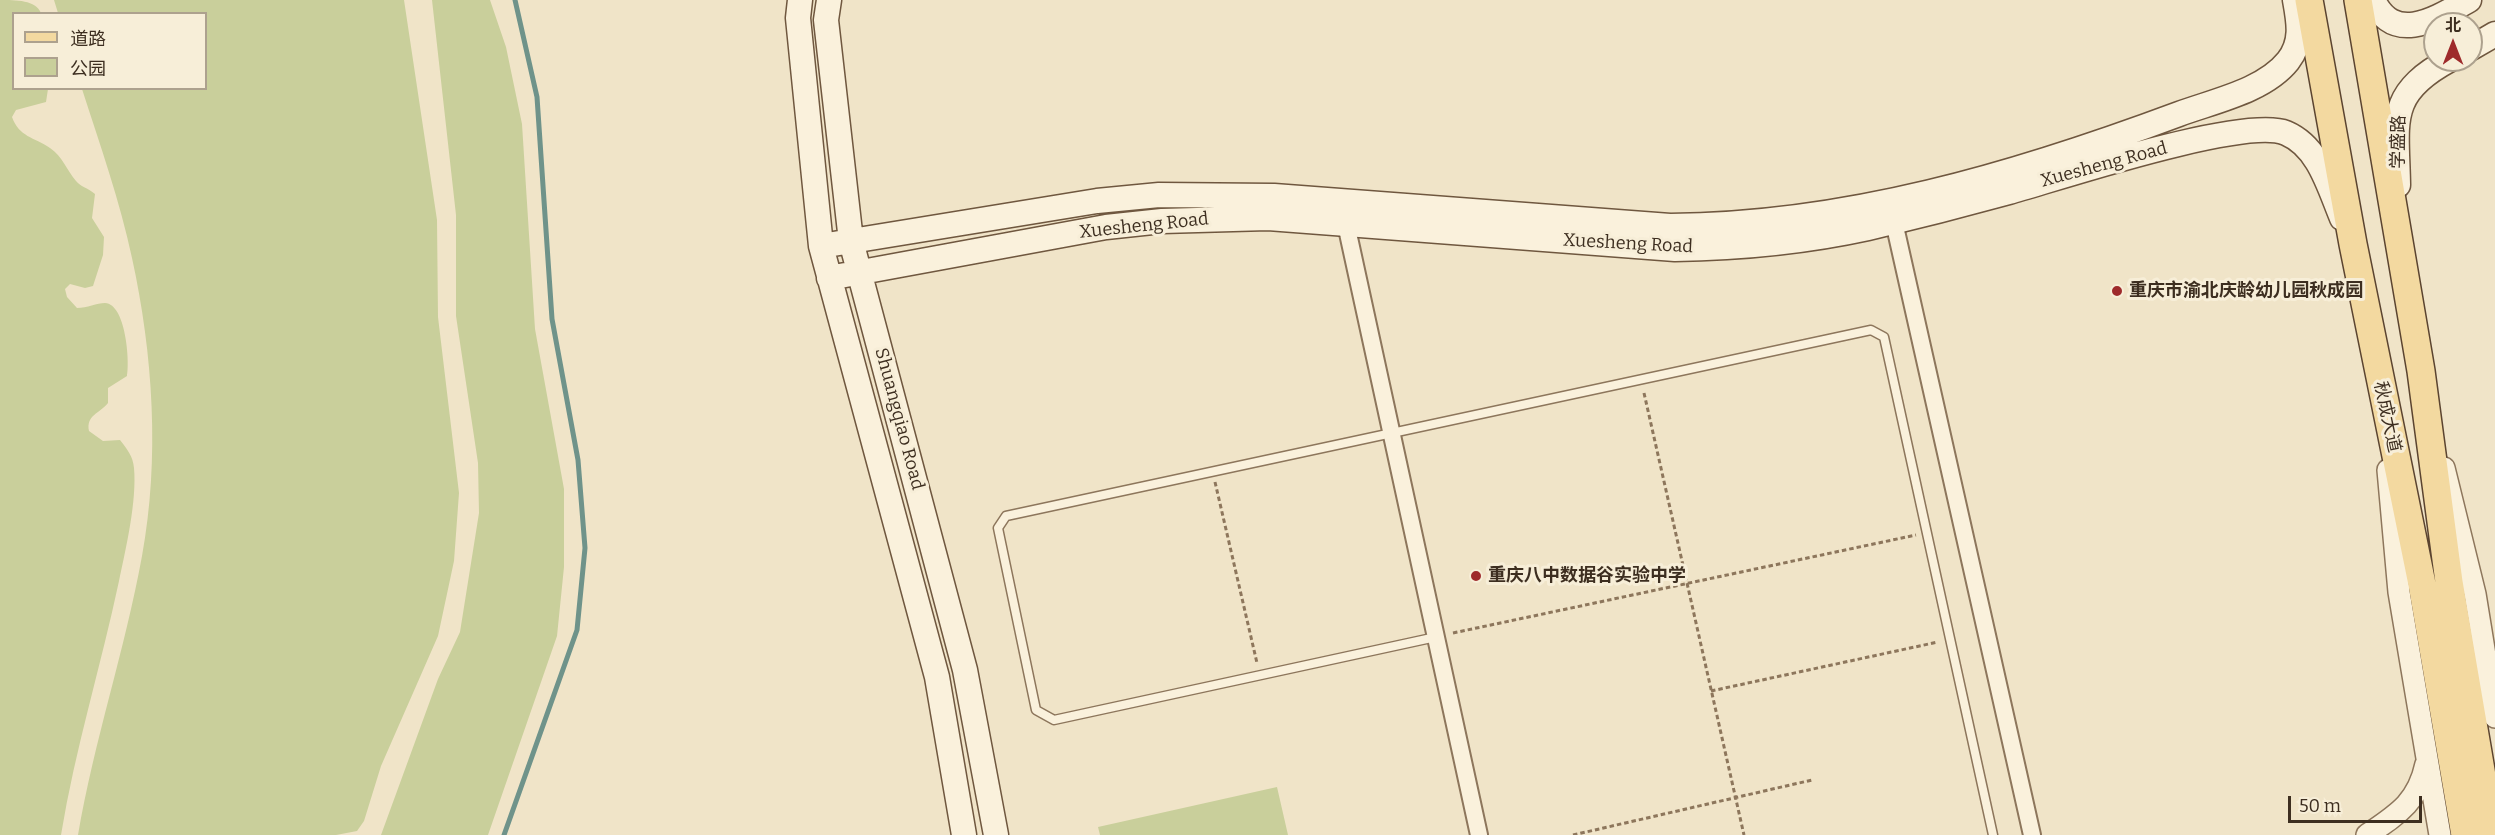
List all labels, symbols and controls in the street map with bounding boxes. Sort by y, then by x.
legend [12,12,207,90]
north arrow [2423,12,2483,72]
text: 北 [2445,16,2461,35]
text: 道路 [70,28,106,50]
text: 公园 [70,58,106,80]
street label: 学盛路 [2388,115,2410,169]
street label: Xuesheng Road [2038,138,2170,192]
street label: Xuesheng Road [1078,208,1210,244]
street label: Xuesheng Road [1563,230,1693,258]
place label: 重庆市渝北庆龄幼儿园秋成园 [2129,280,2363,302]
marker: 重庆市渝北庆龄幼儿园秋成园 [2110,284,2124,298]
street label: Shuangqiao Road [870,346,928,492]
street label: 秋成大道 [2369,380,2405,454]
place label: 重庆八中数据谷实验中学 [1488,565,1686,587]
marker: 重庆八中数据谷实验中学 [1469,569,1483,583]
scale bar [2291,784,2424,822]
text: 50 m [2299,795,2341,817]

